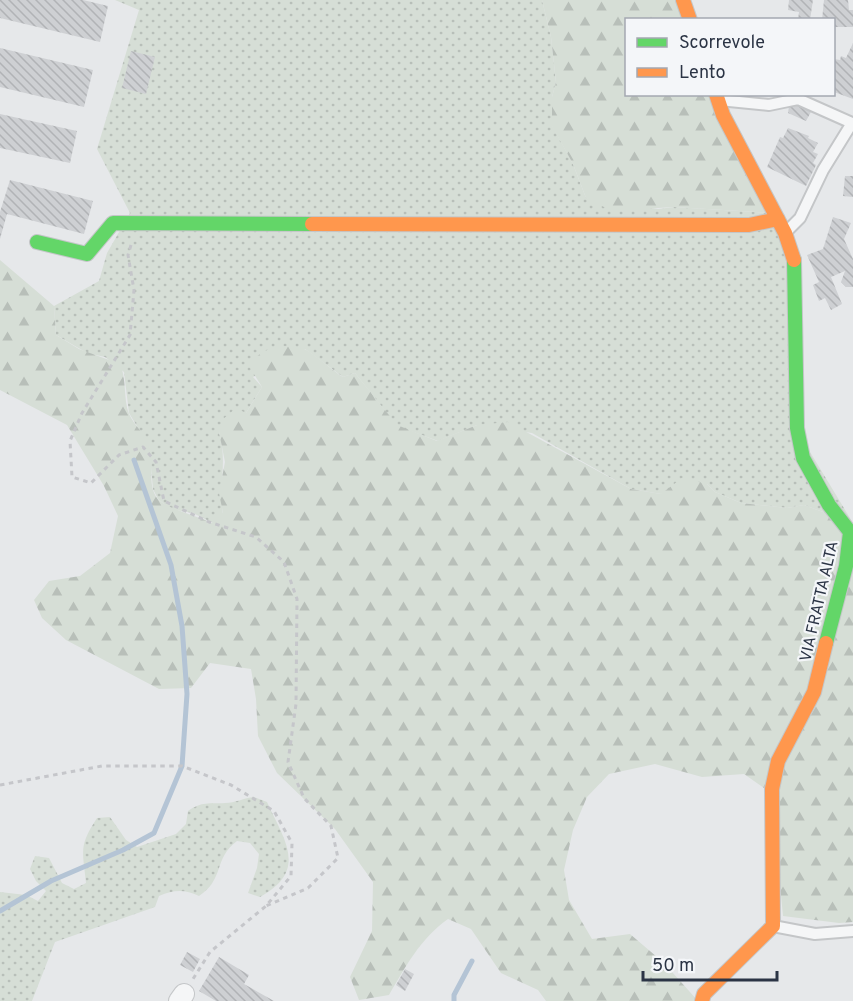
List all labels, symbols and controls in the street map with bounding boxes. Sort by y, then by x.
legend [625,18,835,96]
text: Scorrevole [679,32,765,55]
text: Lento [679,62,725,85]
street label: VIA FRATTA ALTA [796,539,844,664]
scale bar [643,944,776,982]
text: 50 m [652,955,694,978]

